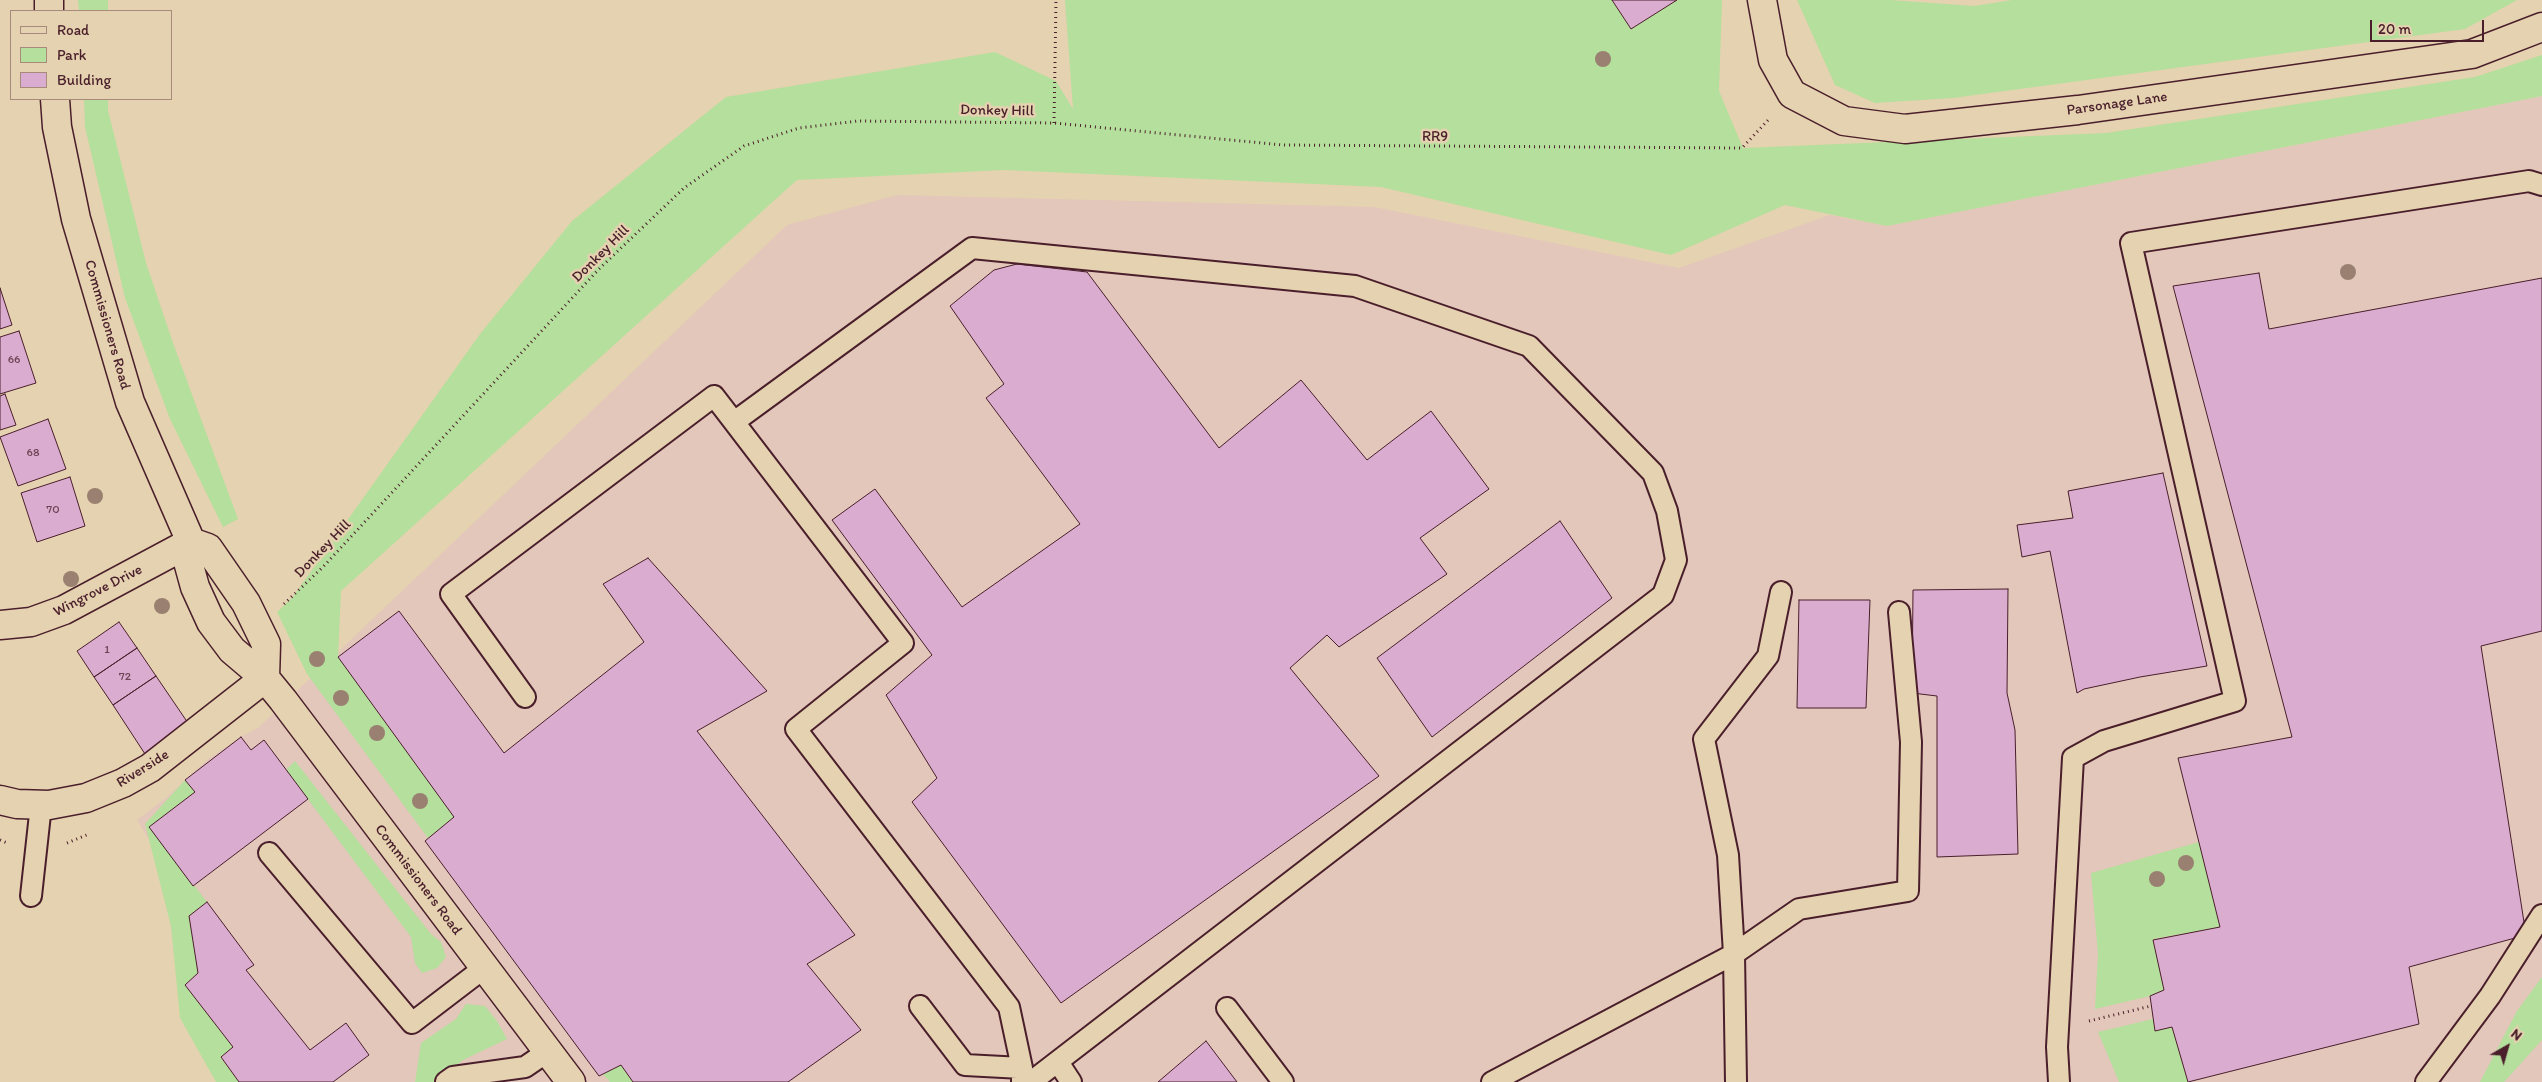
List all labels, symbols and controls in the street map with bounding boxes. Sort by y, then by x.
legend [10,10,172,100]
scale bar [2372,10,2486,42]
text: 20 m [2378,20,2411,38]
text: Road [57,21,89,39]
text: Park [57,46,87,64]
text: Building [57,71,111,89]
street label: Parsonage Lane [2065,88,2169,120]
street label: Donkey Hill [960,101,1034,121]
street label: RR9 [1422,128,1448,146]
street label: Donkey Hill [568,221,634,287]
street label: Commissioners Road [80,258,134,392]
house number: 66 [8,353,20,367]
house number: 68 [27,446,39,460]
house number: 70 [46,503,60,517]
street label: Donkey Hill [291,516,355,582]
street label: Wingrove Drive [50,561,146,621]
house number: 1 [104,643,110,657]
house number: 72 [119,670,131,684]
street label: Riverside [113,746,173,792]
street label: Commissioners Road [370,821,466,939]
north arrow [2482,1022,2532,1072]
text: N [2508,1025,2525,1044]

